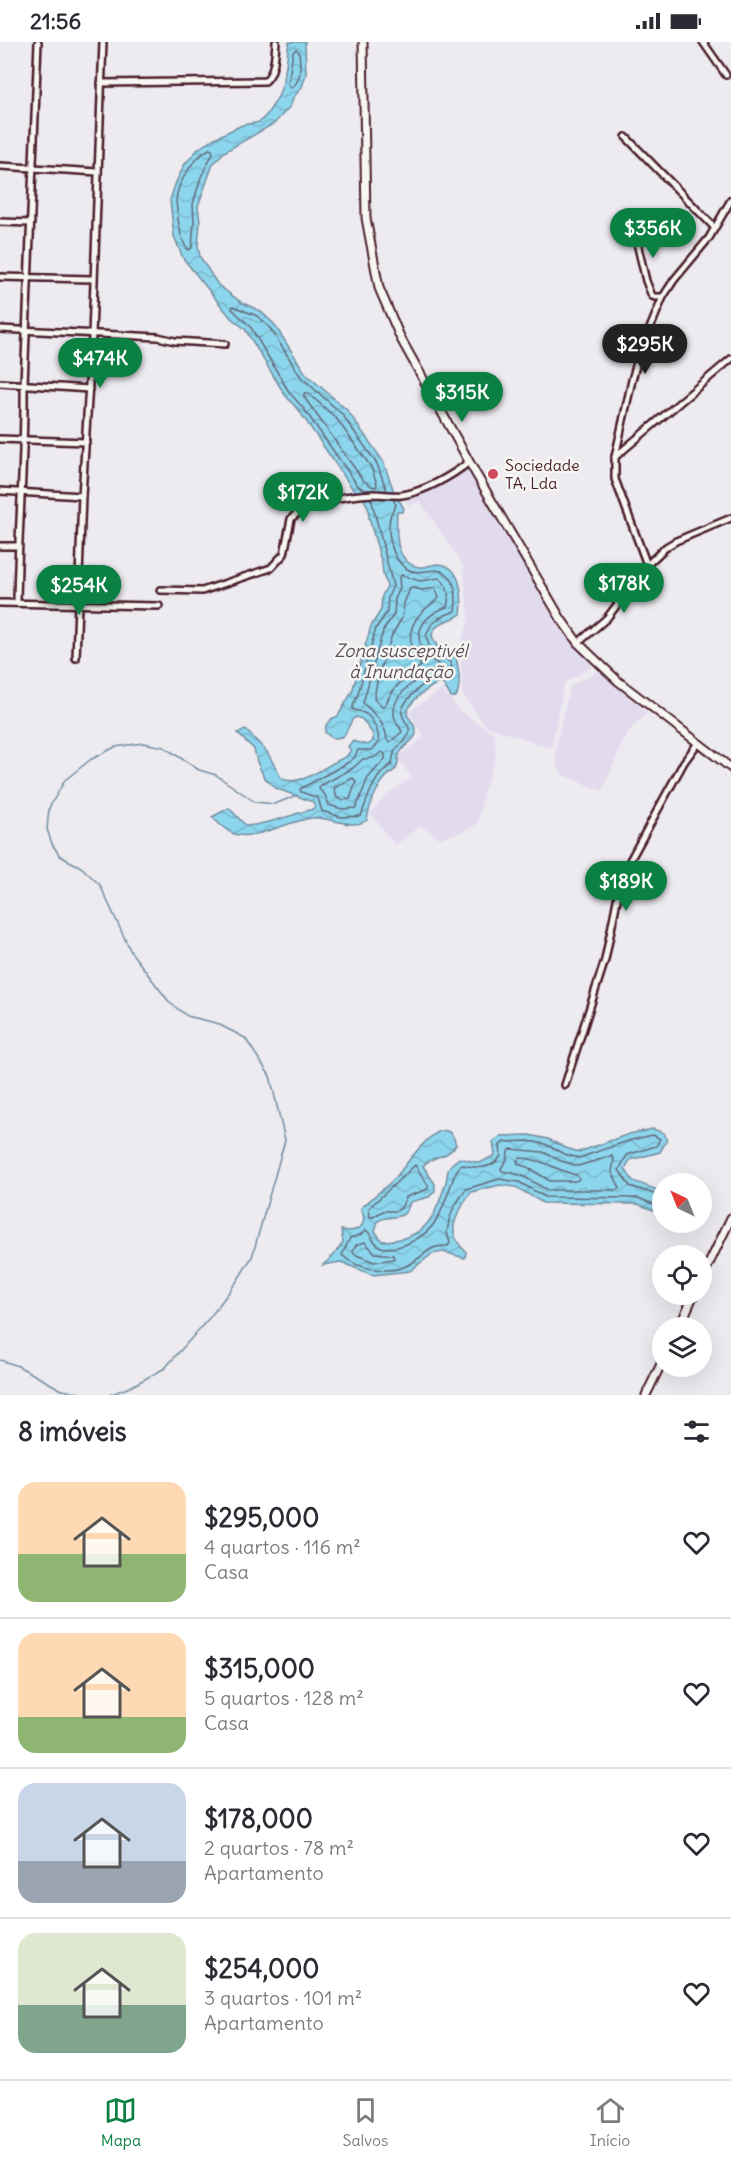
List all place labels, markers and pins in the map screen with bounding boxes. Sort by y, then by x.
pin: $356K [611,208,695,259]
pin: $295K [603,324,687,375]
pin: $474K [58,338,142,389]
pin: $315K [420,372,504,423]
place label: Sociedade TA, Lda [505,455,580,493]
marker: Sociedade TA, Lda [486,467,500,481]
pin: $172K [261,472,345,523]
pin: $178K [582,563,666,614]
pin: $254K [37,565,121,616]
pin: $189K [584,861,668,912]

